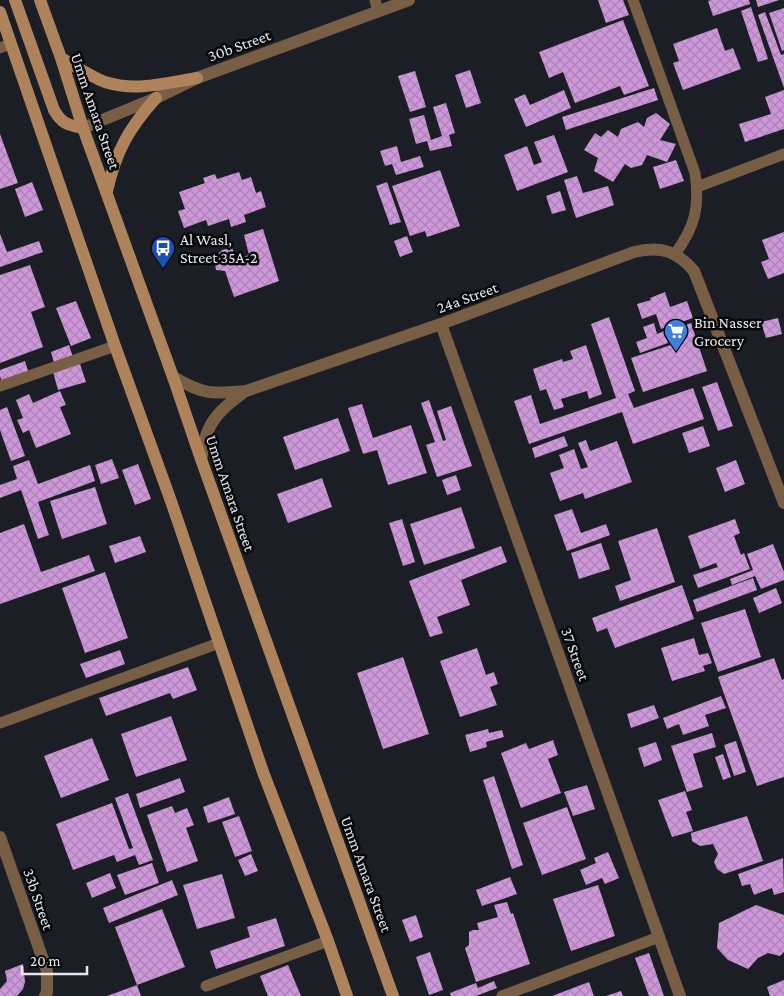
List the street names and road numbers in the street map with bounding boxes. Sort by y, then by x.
street label: 30b Street [206,26,273,65]
street label: Umm Amara Street [68,51,124,172]
street label: 24a Street [434,278,501,316]
street label: Umm Amara Street [203,433,259,554]
street label: 37 Street [558,625,593,684]
street label: Umm Amara Street [338,814,396,935]
street label: 33b Street [20,866,57,933]

